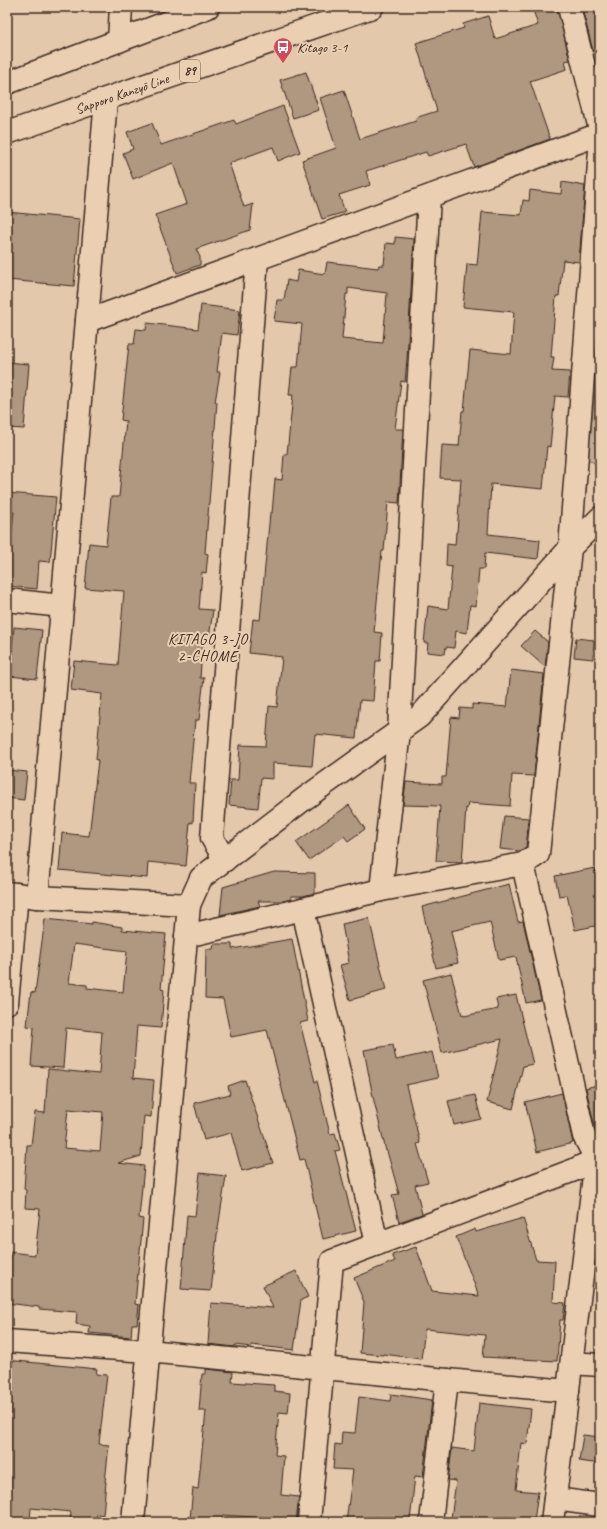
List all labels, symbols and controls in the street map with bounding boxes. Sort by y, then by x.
bus stop icon: Kitago 3-1 [272,36,294,64]
place label: Kitago 3-1 [297,39,348,56]
road number: 89 [180,60,200,82]
street label: Sapporo Kanzyō Line [73,70,172,118]
district label: KITAGO 3-JO 2-CHOME [168,630,248,666]

